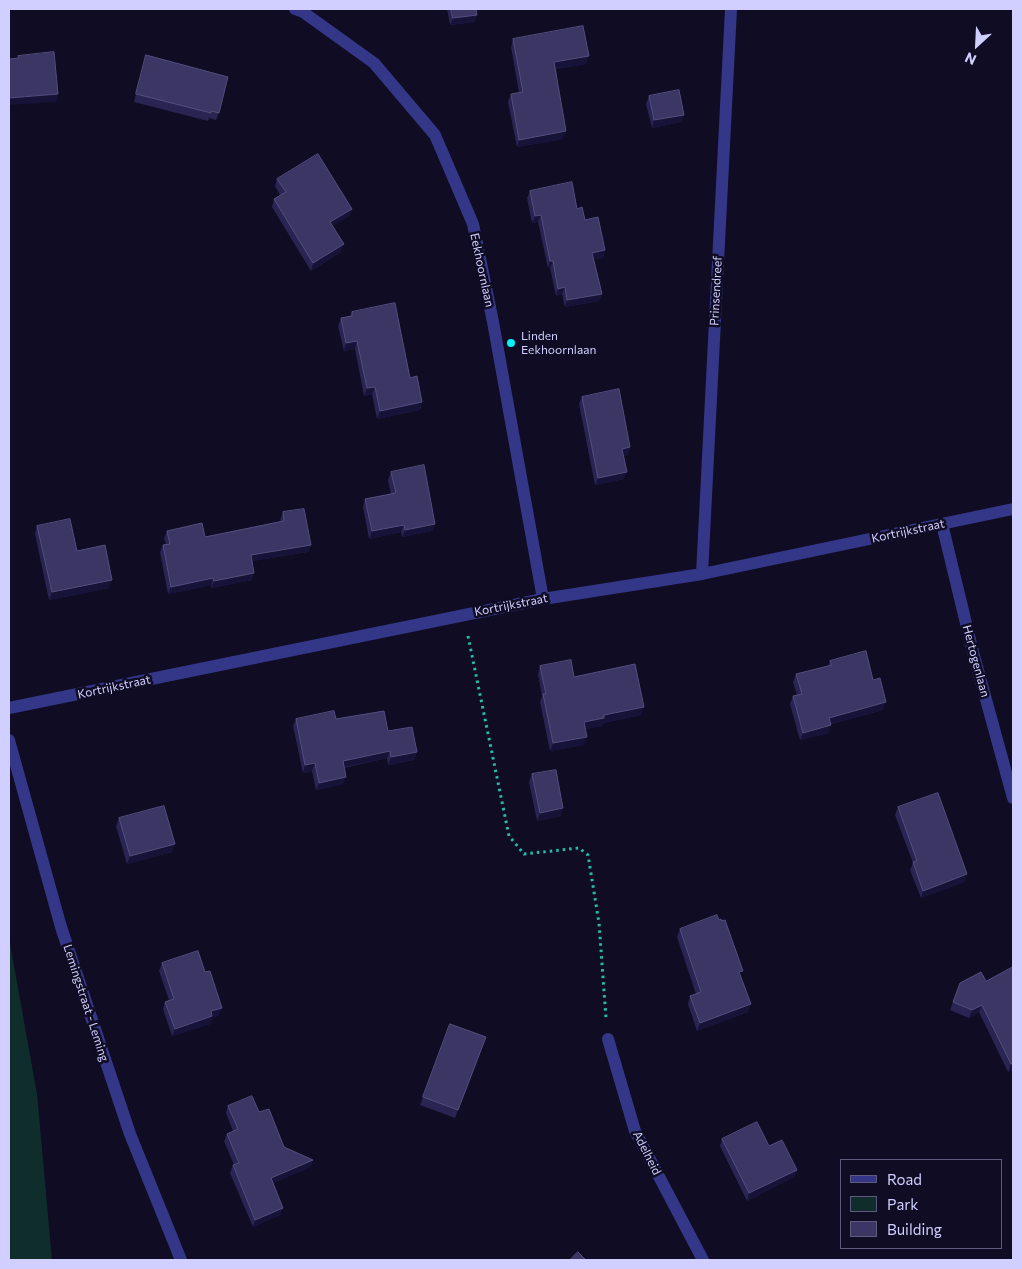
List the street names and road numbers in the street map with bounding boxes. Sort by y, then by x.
street label: Eekhoornlaan [467,232,497,308]
street label: Prinsendreef [707,256,725,326]
street label: Kortrijkstraat [870,516,946,546]
street label: Kortrijkstraat [473,591,549,619]
street label: Hertogenlaan [959,623,993,699]
street label: Kortrijkstraat [76,672,152,702]
street label: Lemingstraat - Leming [60,943,112,1063]
street label: Adelheid [630,1129,664,1177]

